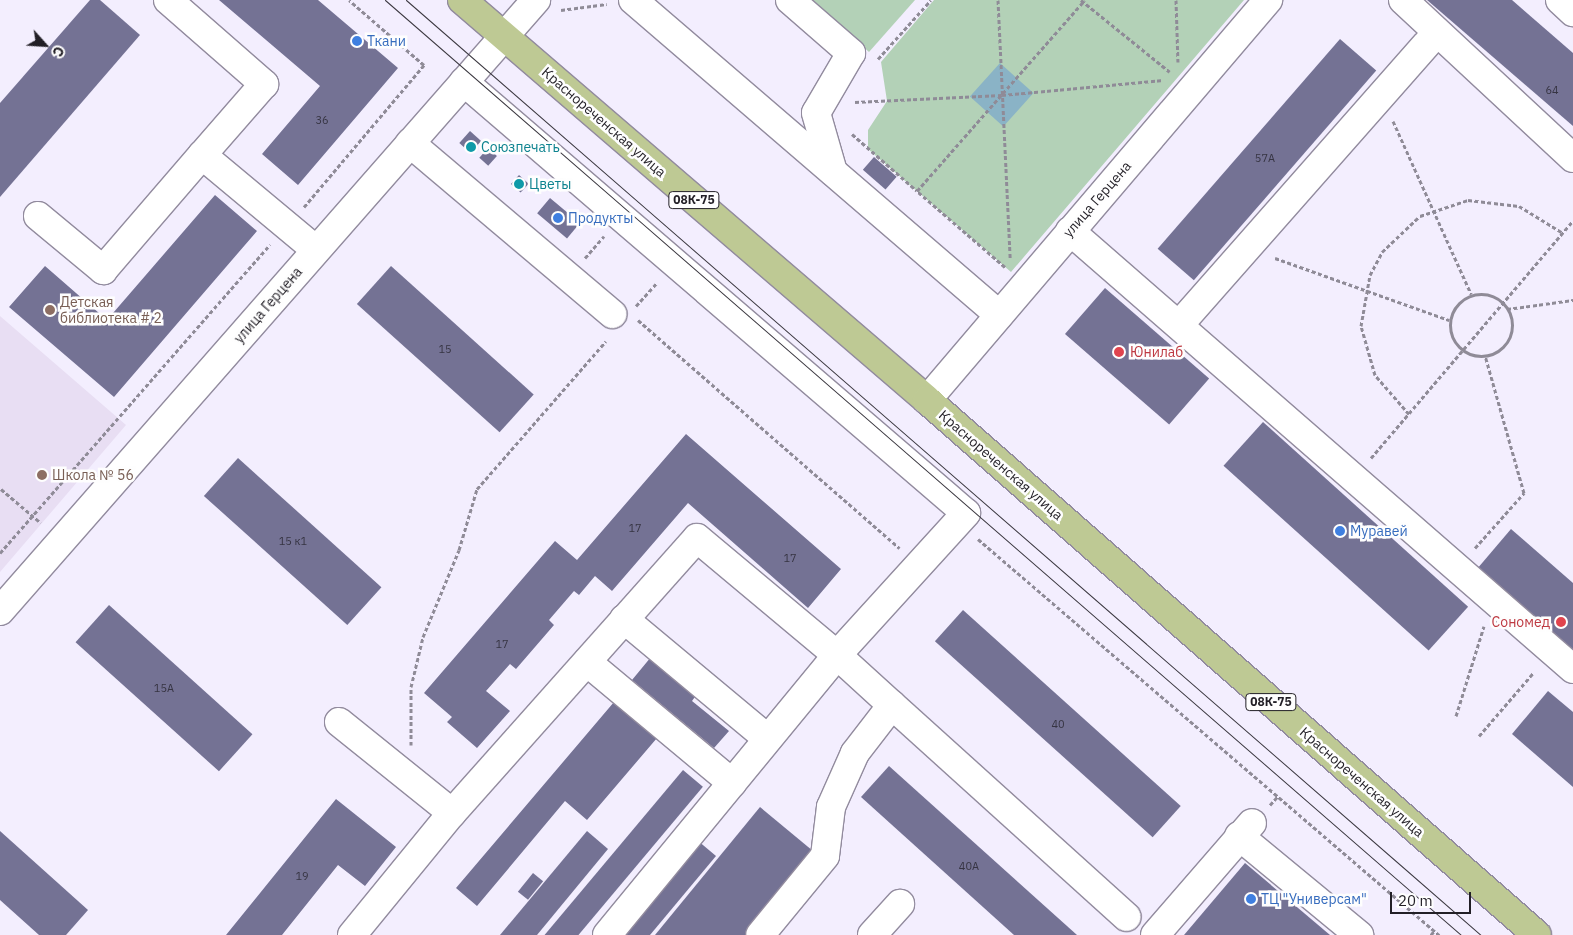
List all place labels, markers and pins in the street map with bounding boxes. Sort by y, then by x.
place label: Ткани [367,33,406,49]
marker: Ткани [351,35,363,47]
place label: Союзпечать [481,139,560,155]
marker: Союзпечать [465,141,477,153]
place label: Цветы [529,176,571,192]
marker: Цветы [513,178,525,190]
place label: Продукты [568,210,633,226]
marker: Продукты [552,212,564,224]
place label: Детская библиотека # 2 [60,294,162,326]
marker: Детская библиотека # 2 [44,304,56,316]
place label: Юнилаб [1130,344,1183,360]
marker: Юнилаб [1112,345,1126,359]
place label: Школа № 56 [52,467,134,483]
marker: Школа № 56 [36,469,48,481]
place label: Муравей [1350,523,1408,539]
marker: Муравей [1334,525,1346,537]
place label: Сономед [1492,614,1550,630]
marker: Сономед [1554,615,1568,629]
place label: ТЦ "Универсам" [1261,891,1367,907]
marker: ТЦ "Универсам" [1245,893,1257,905]

